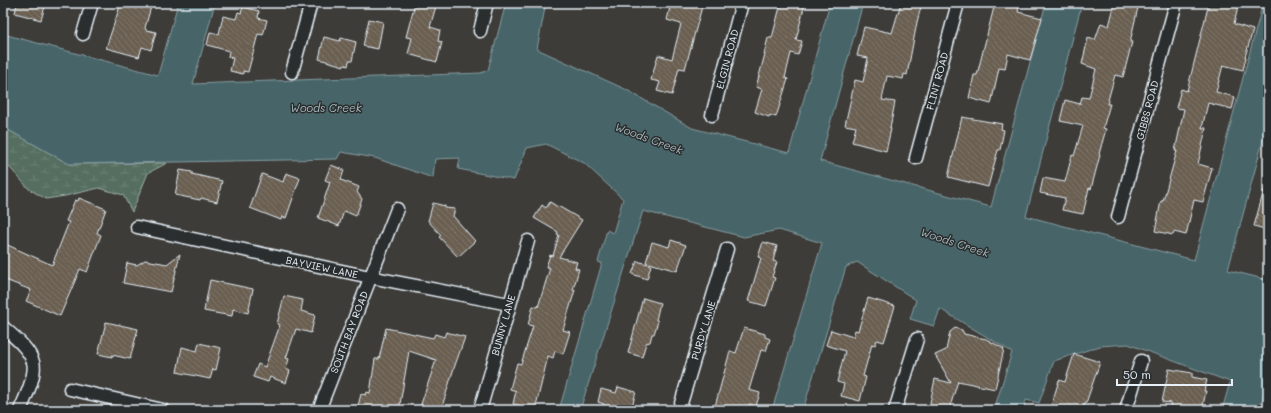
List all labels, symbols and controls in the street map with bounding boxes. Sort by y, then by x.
street label: ELGIN ROAD [712,27,742,91]
street label: FLINT ROAD [923,50,951,112]
street label: GIBBS ROAD [1132,79,1162,141]
water label: Woods Creek [290,100,362,115]
water label: Woods Creek [613,119,685,157]
water label: Woods Creek [919,224,991,260]
street label: BAYVIEW LANE [285,253,360,282]
street label: SOUTH BAY ROAD [327,289,371,375]
street label: BUNNY LANE [488,293,518,357]
street label: PURDY LANE [687,298,719,361]
scale bar [1117,361,1232,387]
text: 50 m [1123,366,1151,382]

